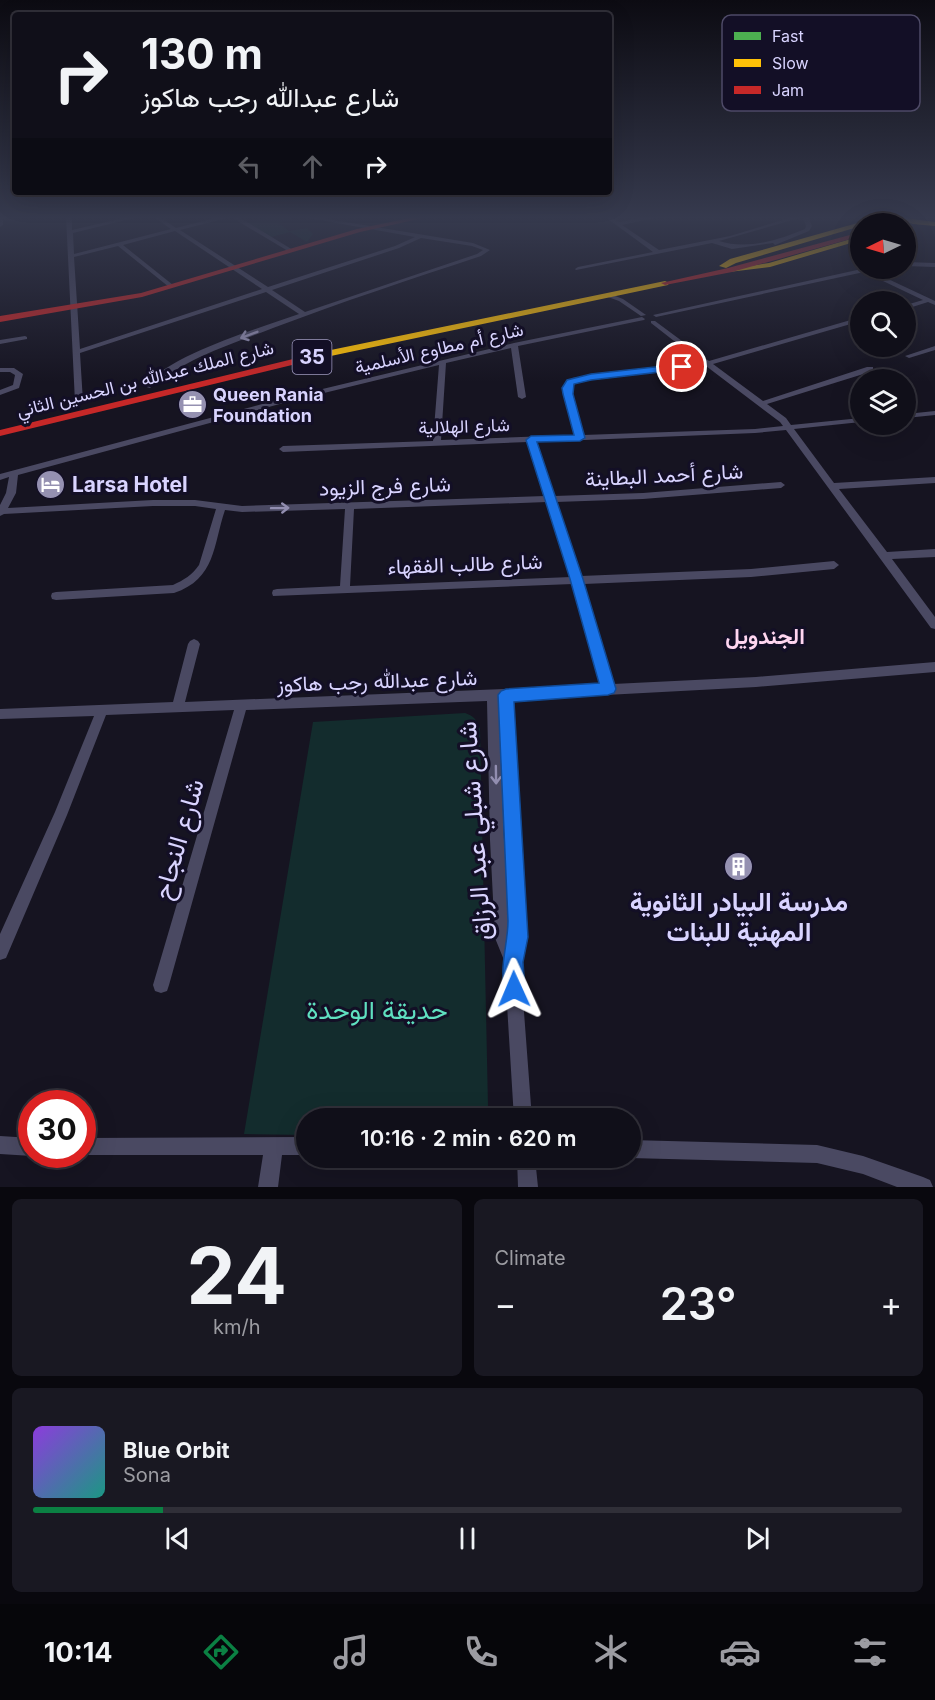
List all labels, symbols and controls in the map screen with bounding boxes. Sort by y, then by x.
legend [722,15,920,111]
text: Fast [772,26,804,46]
text: 130 m [141,28,263,79]
icon: right [42,36,120,114]
text: Slow [772,53,809,73]
text: Jam [772,80,804,100]
text: شارع عبدالله رجب هاكوز [141,81,399,114]
icon: left [233,150,266,183]
icon: ahead [296,150,329,183]
icon: right [359,150,392,183]
north arrow [850,213,916,279]
map controls [850,213,916,435]
button: search [850,291,916,357]
street label: شارع أم مطاوع الأسلمية [353,318,526,380]
one-way arrow [240,330,259,341]
street label: شارع الملك عبدالله بن الحسين الثاني [14,337,277,426]
road number: 35 [292,340,332,374]
pin [656,341,707,392]
icon: arrive [665,350,698,383]
button: layers [850,369,916,435]
place label: Queen Rania Foundation [213,384,324,426]
office icon: Queen Rania Foundation [176,388,208,420]
street label: شارع الهلالية [418,414,510,440]
street label: شارع أحمد البطاينة [584,458,744,494]
hotel icon: Larsa Hotel [35,468,67,500]
street label: شارع فرج الزيود [319,471,451,503]
place label: Larsa Hotel [72,472,188,497]
one-way arrow [269,502,289,513]
street label: شارع طالب الفقهاء [387,549,543,581]
district label: الجندويل [725,623,805,650]
street label: شارع عبدالله رجب هاكوز [275,665,478,699]
street label: شارع شبلي عبد الرزاق [451,720,503,942]
one-way arrow [490,765,502,785]
street label: شارع النجاح [146,775,213,904]
building icon: مدرسة البيادر الثانوية المهنية للبنات [723,851,755,883]
place label: مدرسة البيادر الثانوية المهنية للبنات [630,886,848,948]
position arrow [482,957,546,1021]
park label: حديقة الوحدة [306,994,448,1026]
speed limit sign: 30 [18,1090,96,1168]
text: 10:16 · 2 min · 620 m [360,1125,577,1151]
text: 24 [186,1228,287,1323]
text: Climate [495,1246,566,1270]
text: 23° [660,1276,737,1331]
text: − [495,1284,516,1324]
text: + [880,1284,902,1324]
text: km/h [213,1315,261,1339]
text: Blue Orbit [123,1437,230,1463]
text: Sona [123,1463,171,1487]
icon: previous [161,1522,194,1555]
icon: pause [451,1522,484,1555]
icon: next [741,1522,774,1555]
icon: directions [200,1631,242,1673]
icon: music [330,1631,372,1673]
icon: phone [460,1631,502,1673]
icon: climate [590,1631,632,1673]
icon: car [719,1631,761,1673]
icon: filters [849,1631,891,1673]
text: 10:14 [44,1636,113,1669]

